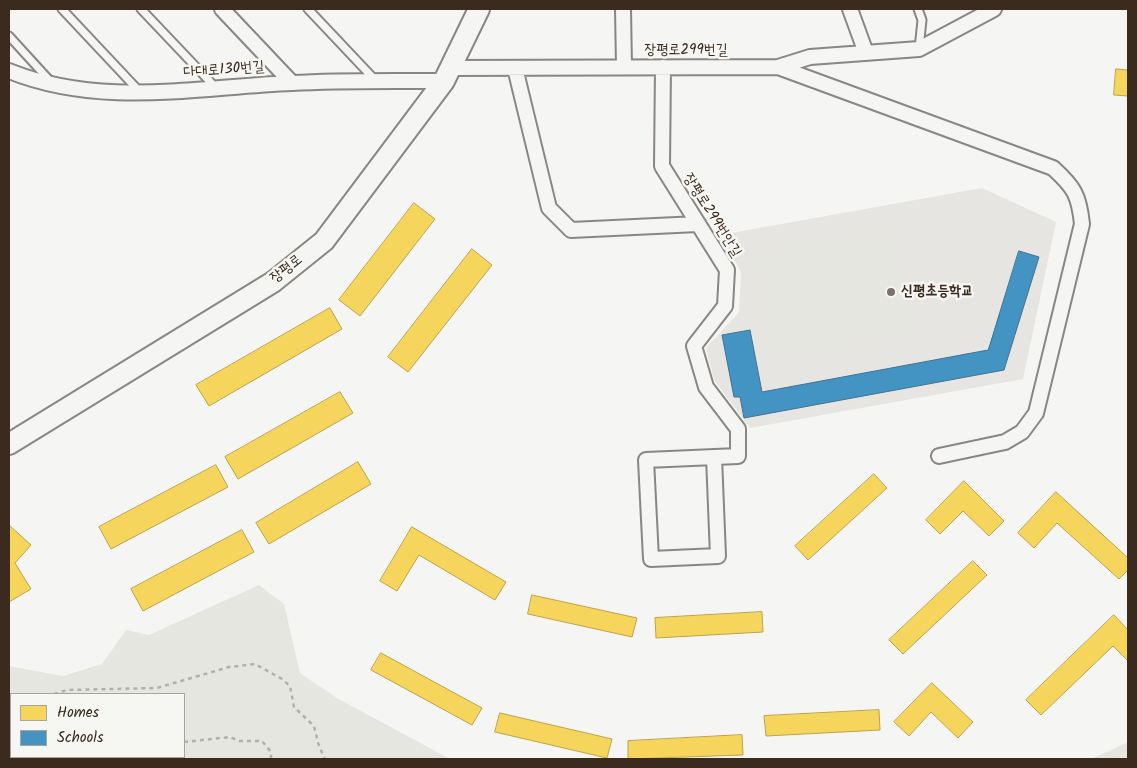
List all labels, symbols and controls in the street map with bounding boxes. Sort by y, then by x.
street label: 장평로299번길 [644,42,728,60]
street label: 다대로130번길 [183,59,265,83]
street label: 장평로299번안길 [678,171,744,261]
street label: 장평로 [267,252,307,288]
place label: 신평초등학교 [901,283,973,301]
marker: 신평초등학교 [885,286,897,298]
legend [10,693,185,758]
text: Homes [57,701,99,725]
text: Schools [57,726,103,750]

